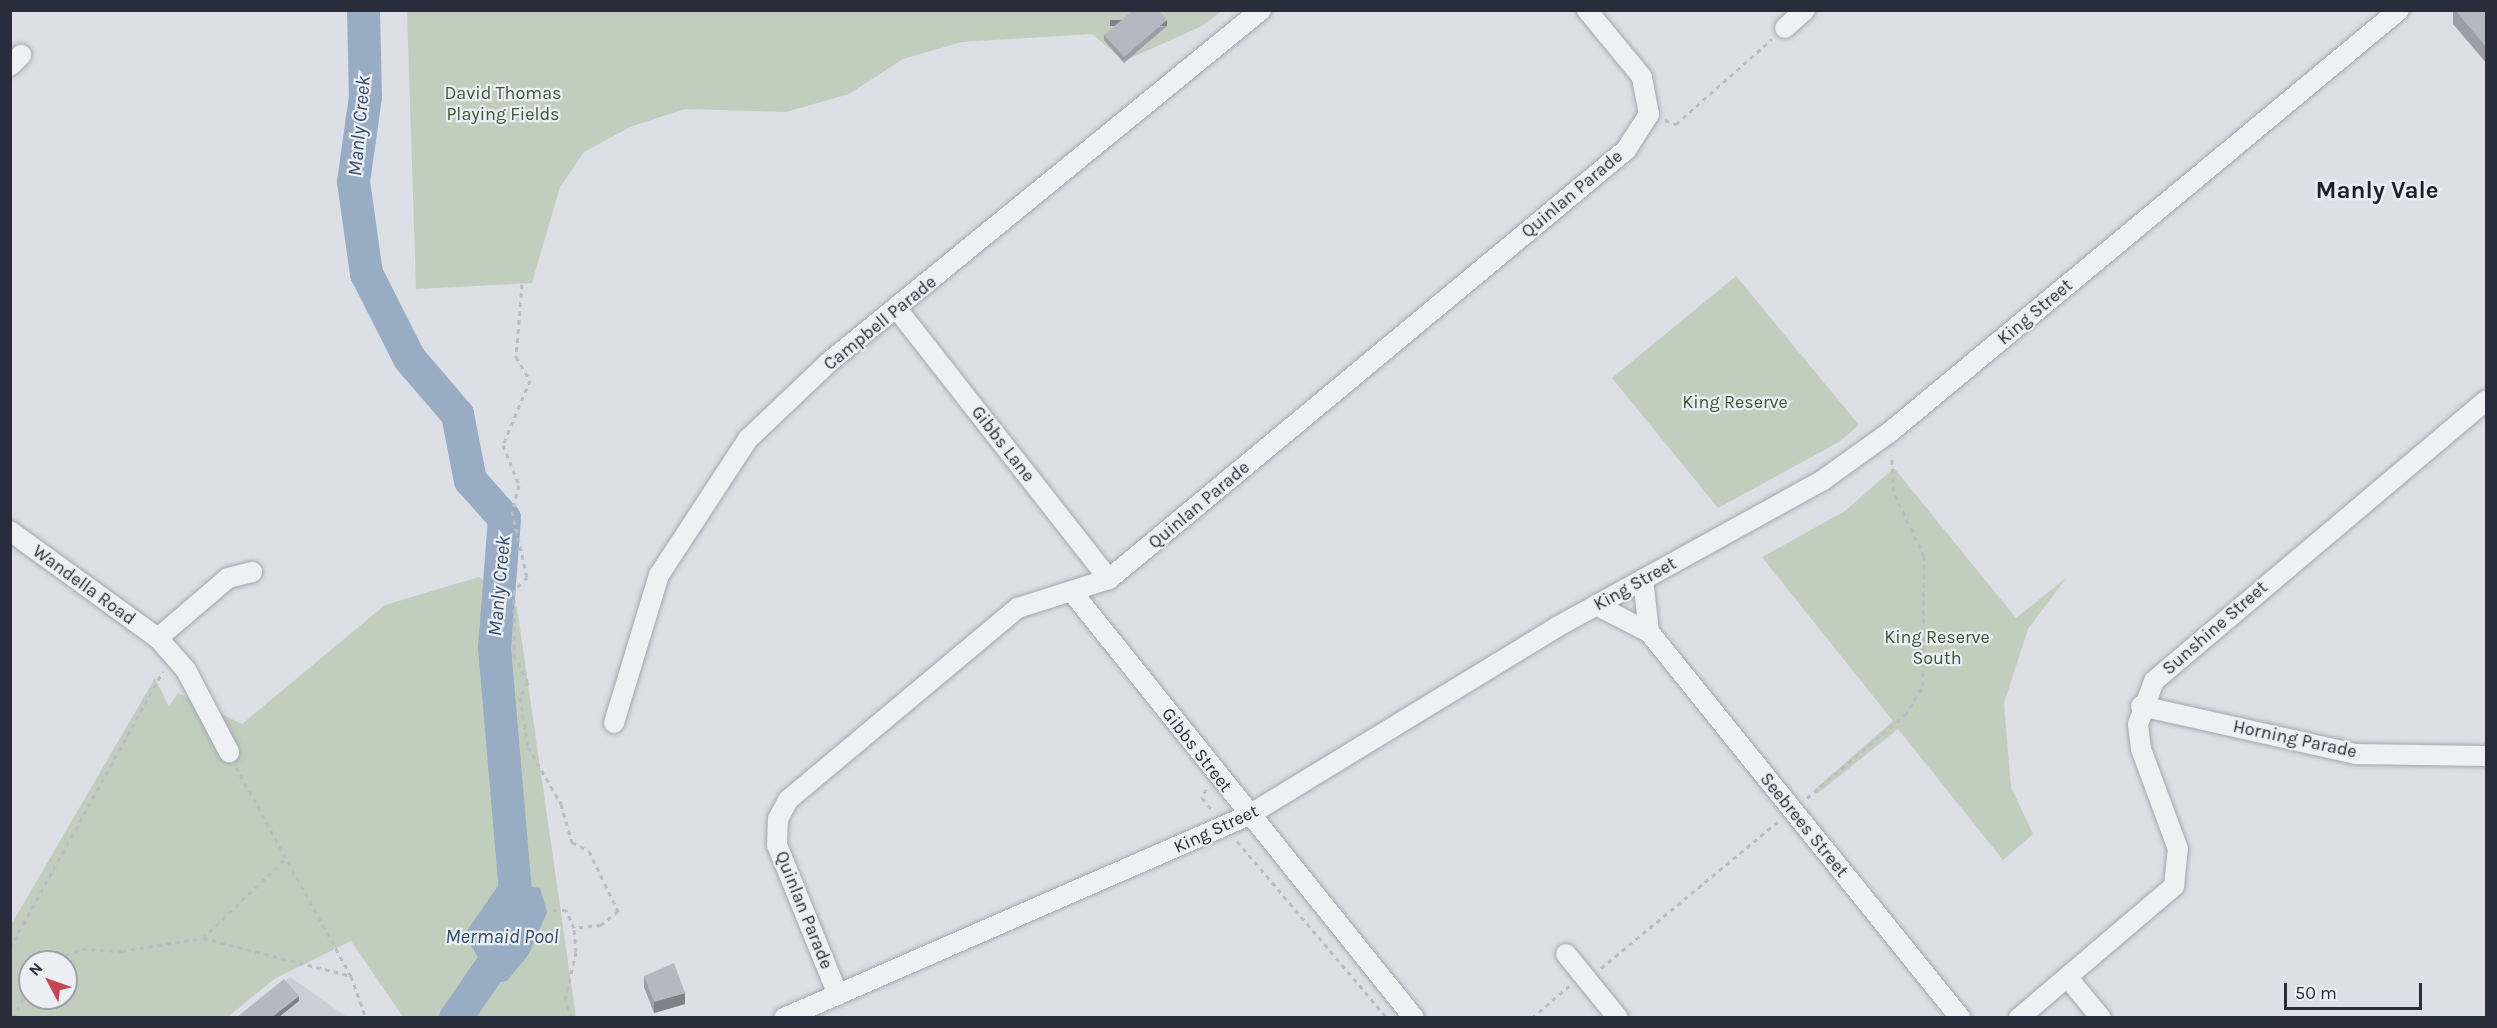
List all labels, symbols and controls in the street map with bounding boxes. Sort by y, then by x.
water label: Manly Creek [343,75,375,177]
park label: David Thomas Playing Fields [444,83,562,125]
street label: Quinlan Parade [1517,146,1627,242]
district label: Manly Vale [2315,177,2439,205]
street label: Campbell Parade [819,271,941,375]
street label: King Street [1993,274,2077,350]
park label: King Reserve [1682,391,1788,413]
street label: Gibbs Lane [967,402,1039,486]
street label: Quinlan Parade [1144,457,1254,553]
water label: Manly Creek [483,535,515,637]
street label: Wandella Road [28,540,140,630]
street label: King Street [1590,552,1680,616]
street label: Sunshine Street [2158,577,2272,679]
park label: King Reserve South [1884,627,1990,670]
street label: Gibbs Street [1157,703,1237,797]
street label: Horning Parade [2231,715,2359,763]
street label: Seebrees Street [1755,768,1853,882]
street label: King Street [1170,800,1262,858]
street label: Quinlan Parade [771,848,837,972]
water label: Mermaid Pool [445,924,559,948]
north arrow [18,950,78,1010]
text: N [25,959,46,980]
scale bar [2287,971,2425,1009]
text: 50 m [2295,982,2337,1004]

